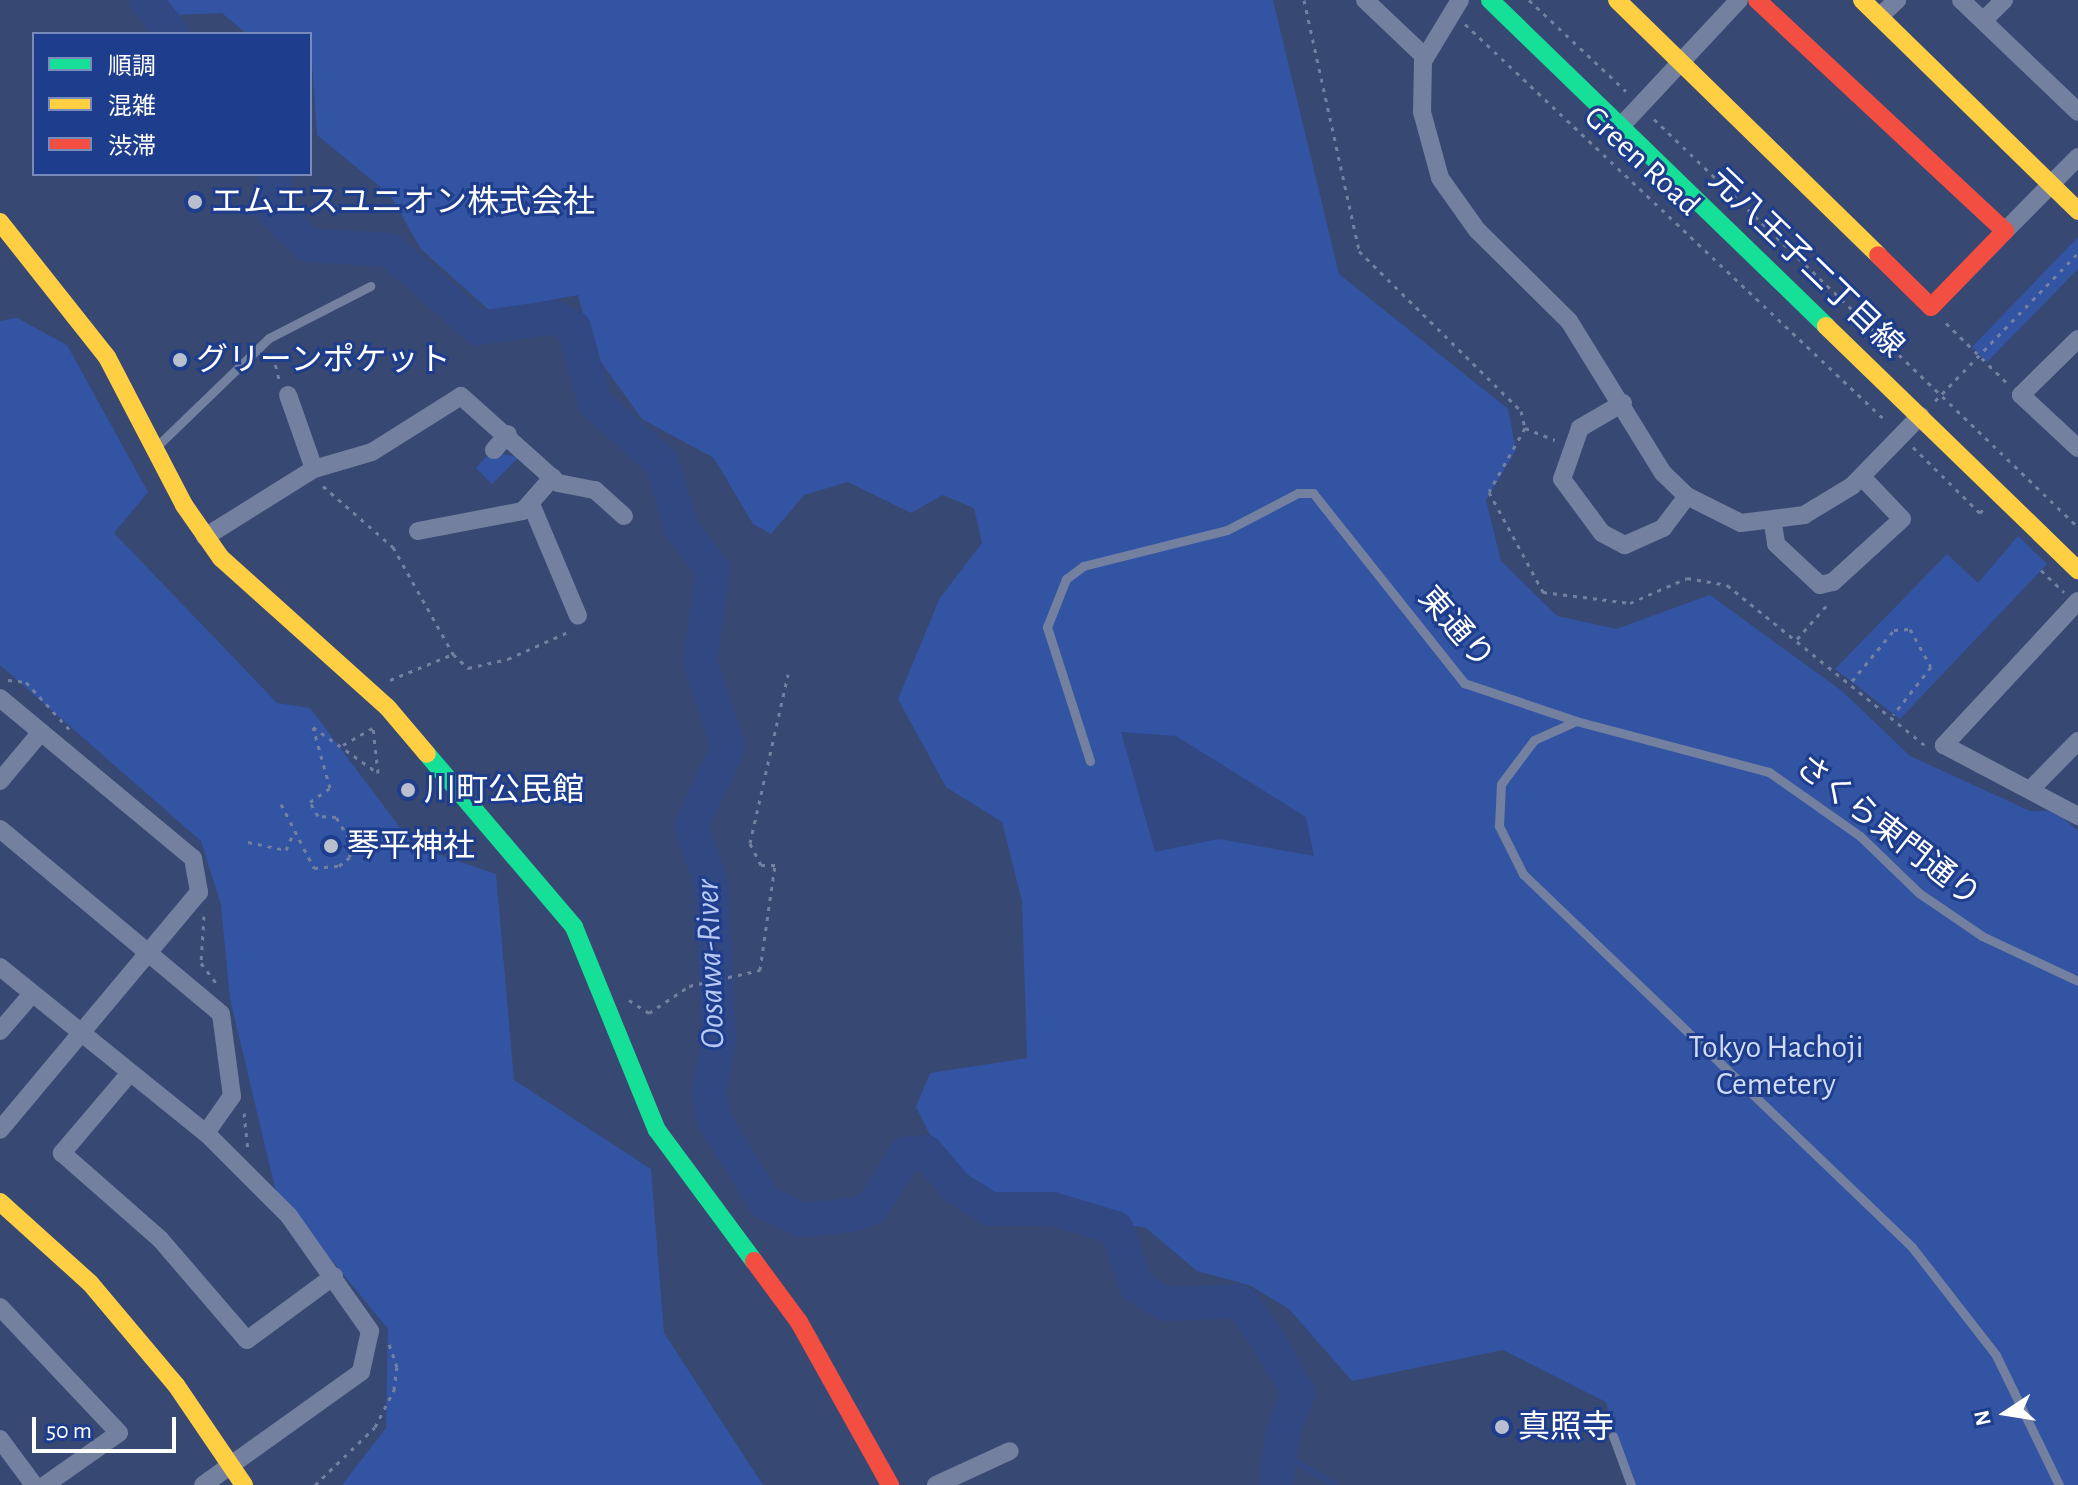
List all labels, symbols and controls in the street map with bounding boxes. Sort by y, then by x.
legend [32,32,312,176]
text: 順調 [108,55,156,79]
text: 混雑 [108,95,156,119]
street label: Green Road [1576,98,1708,224]
text: 渋滞 [108,135,156,159]
street label: 元八王子二丁目線 [1701,160,1911,366]
place label: エムエスユニオン株式会社 [211,183,595,221]
marker: エムエスユニオン株式会社 [186,193,204,211]
place label: グリーンポケット [196,341,452,379]
marker: グリーンポケット [171,351,189,369]
street label: 東通り [1410,579,1502,677]
street label: さくら東門通り [1788,747,1988,915]
place label: 川町公民館 [424,771,584,809]
marker: 川町公民館 [399,781,417,799]
place label: 琴平神社 [347,827,475,865]
marker: 琴平神社 [322,837,340,855]
water label: Oosawa-River [688,879,734,1049]
park label: Tokyo Hachoji Cemetery [1689,1029,1863,1104]
north arrow [1966,1373,2046,1453]
scale bar [36,1401,180,1451]
place label: 真照寺 [1518,1408,1614,1446]
text: N [1970,1408,1995,1428]
marker: 真照寺 [1493,1418,1511,1436]
text: 50 m [46,1419,92,1443]

